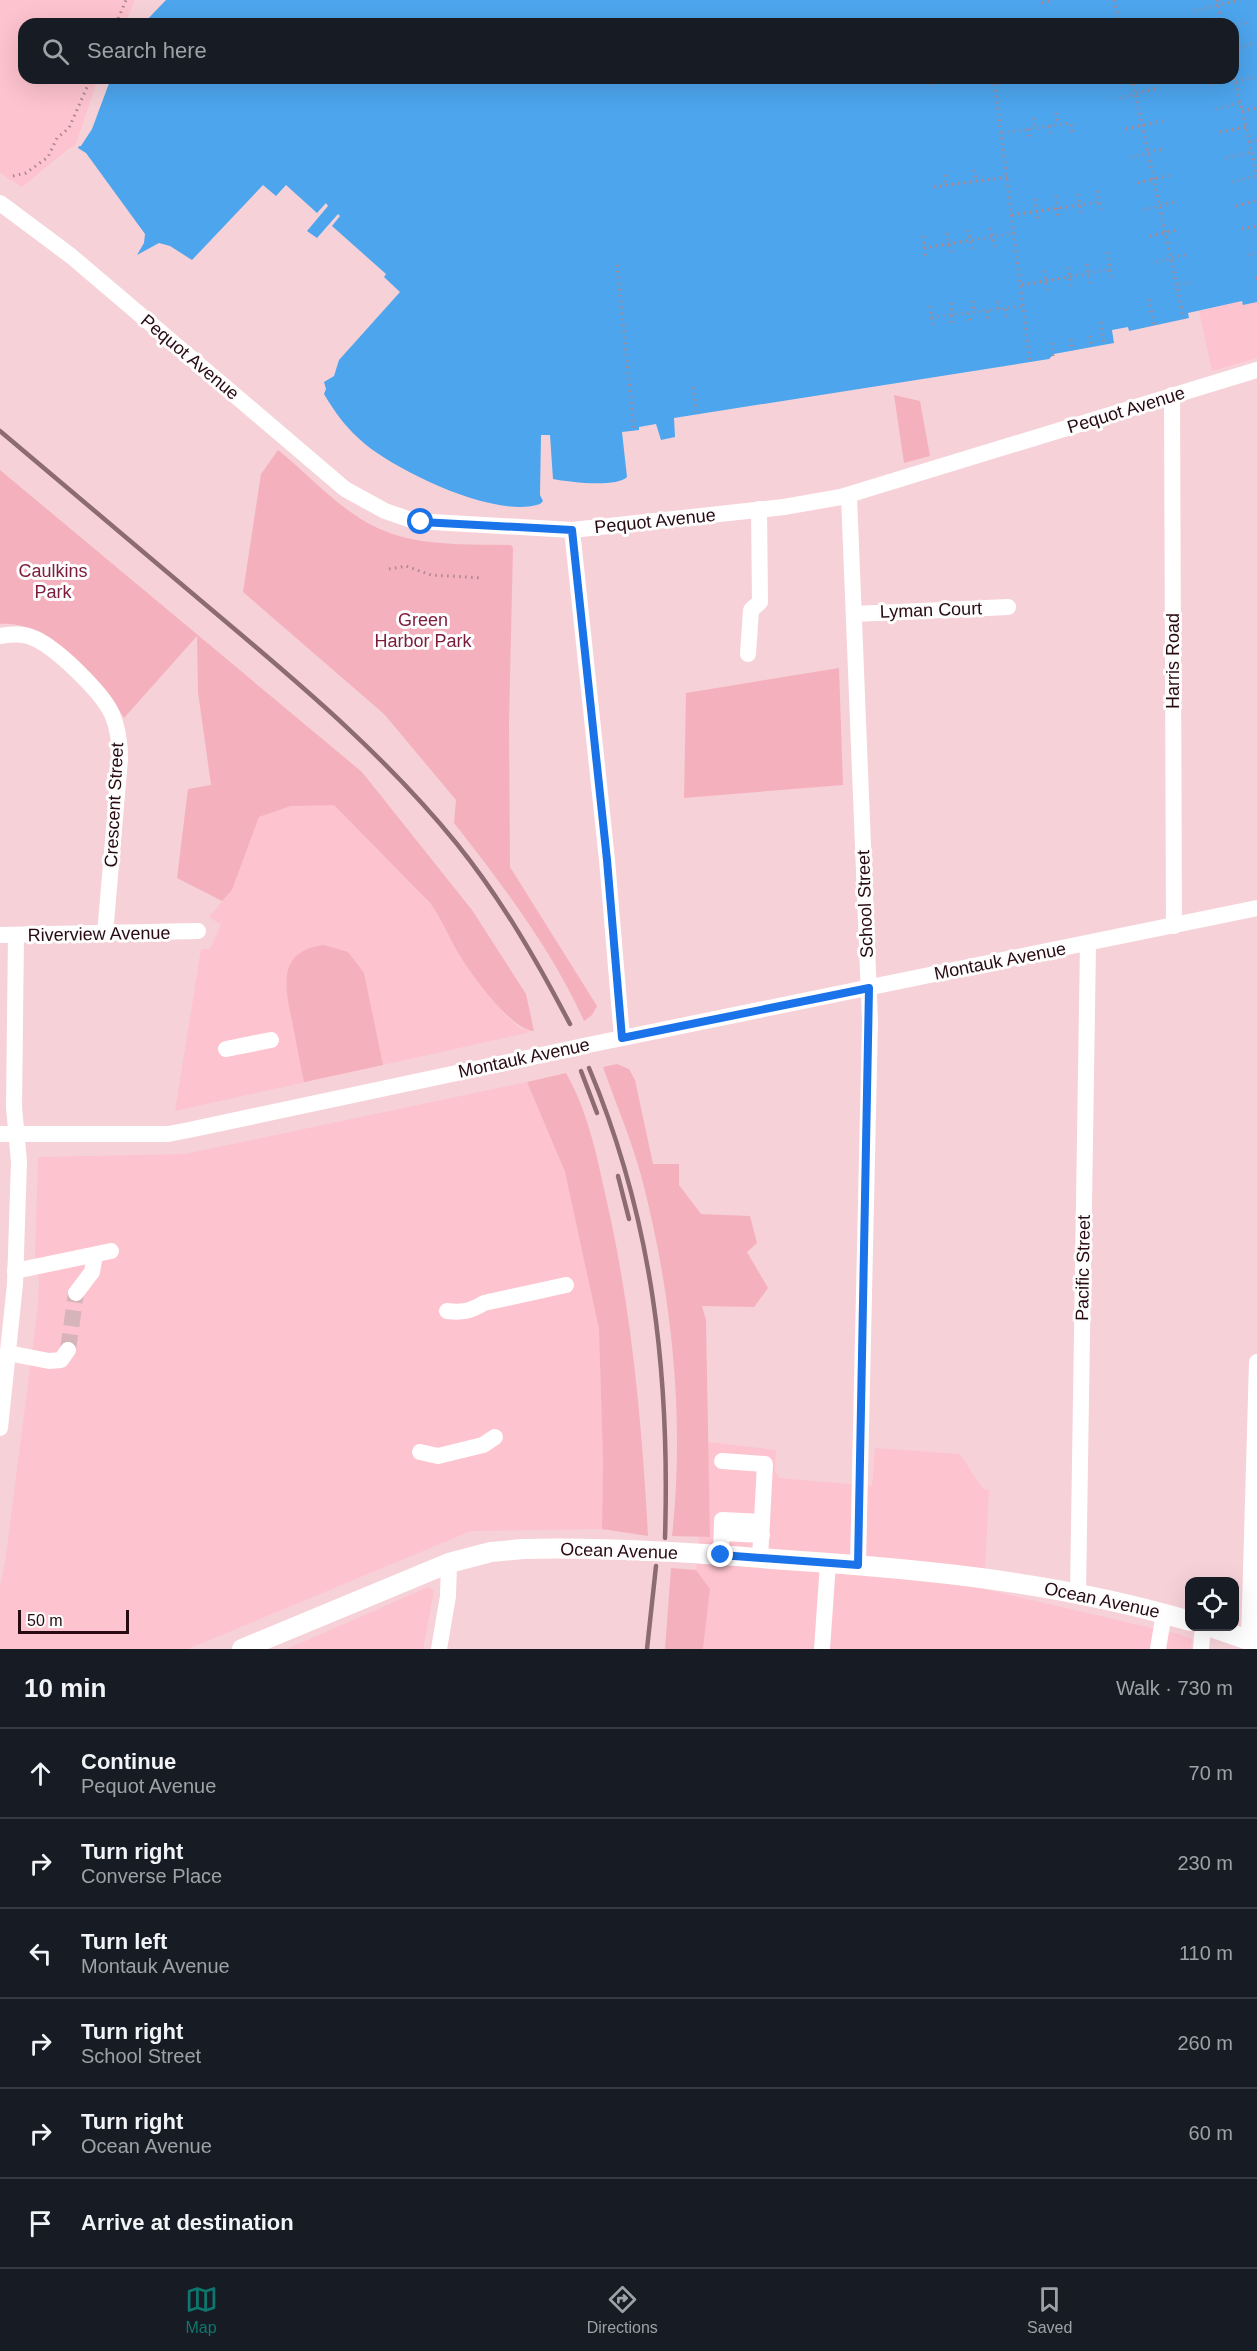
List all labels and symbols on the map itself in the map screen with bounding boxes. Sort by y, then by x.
street label: Pequot Avenue [137,310,243,404]
street label: Pequot Avenue [1065,383,1187,437]
street label: Pequot Avenue [593,505,717,537]
route start [407,508,433,534]
park label: Caulkins Park [18,561,88,602]
street label: Lyman Court [879,598,983,622]
park label: Green Harbor Park [374,610,473,651]
street label: Harris Road [1163,613,1183,709]
street label: Crescent Street [101,742,127,868]
street label: School Street [853,850,877,958]
street label: Riverview Avenue [27,923,171,945]
street label: Montauk Avenue [932,938,1068,984]
street label: Montauk Avenue [456,1034,592,1082]
street label: Pacific Street [1072,1215,1094,1321]
street label: Ocean Avenue [560,1539,678,1563]
route end [707,1541,733,1567]
street label: Ocean Avenue [1042,1578,1162,1622]
scale bar [18,1607,129,1634]

